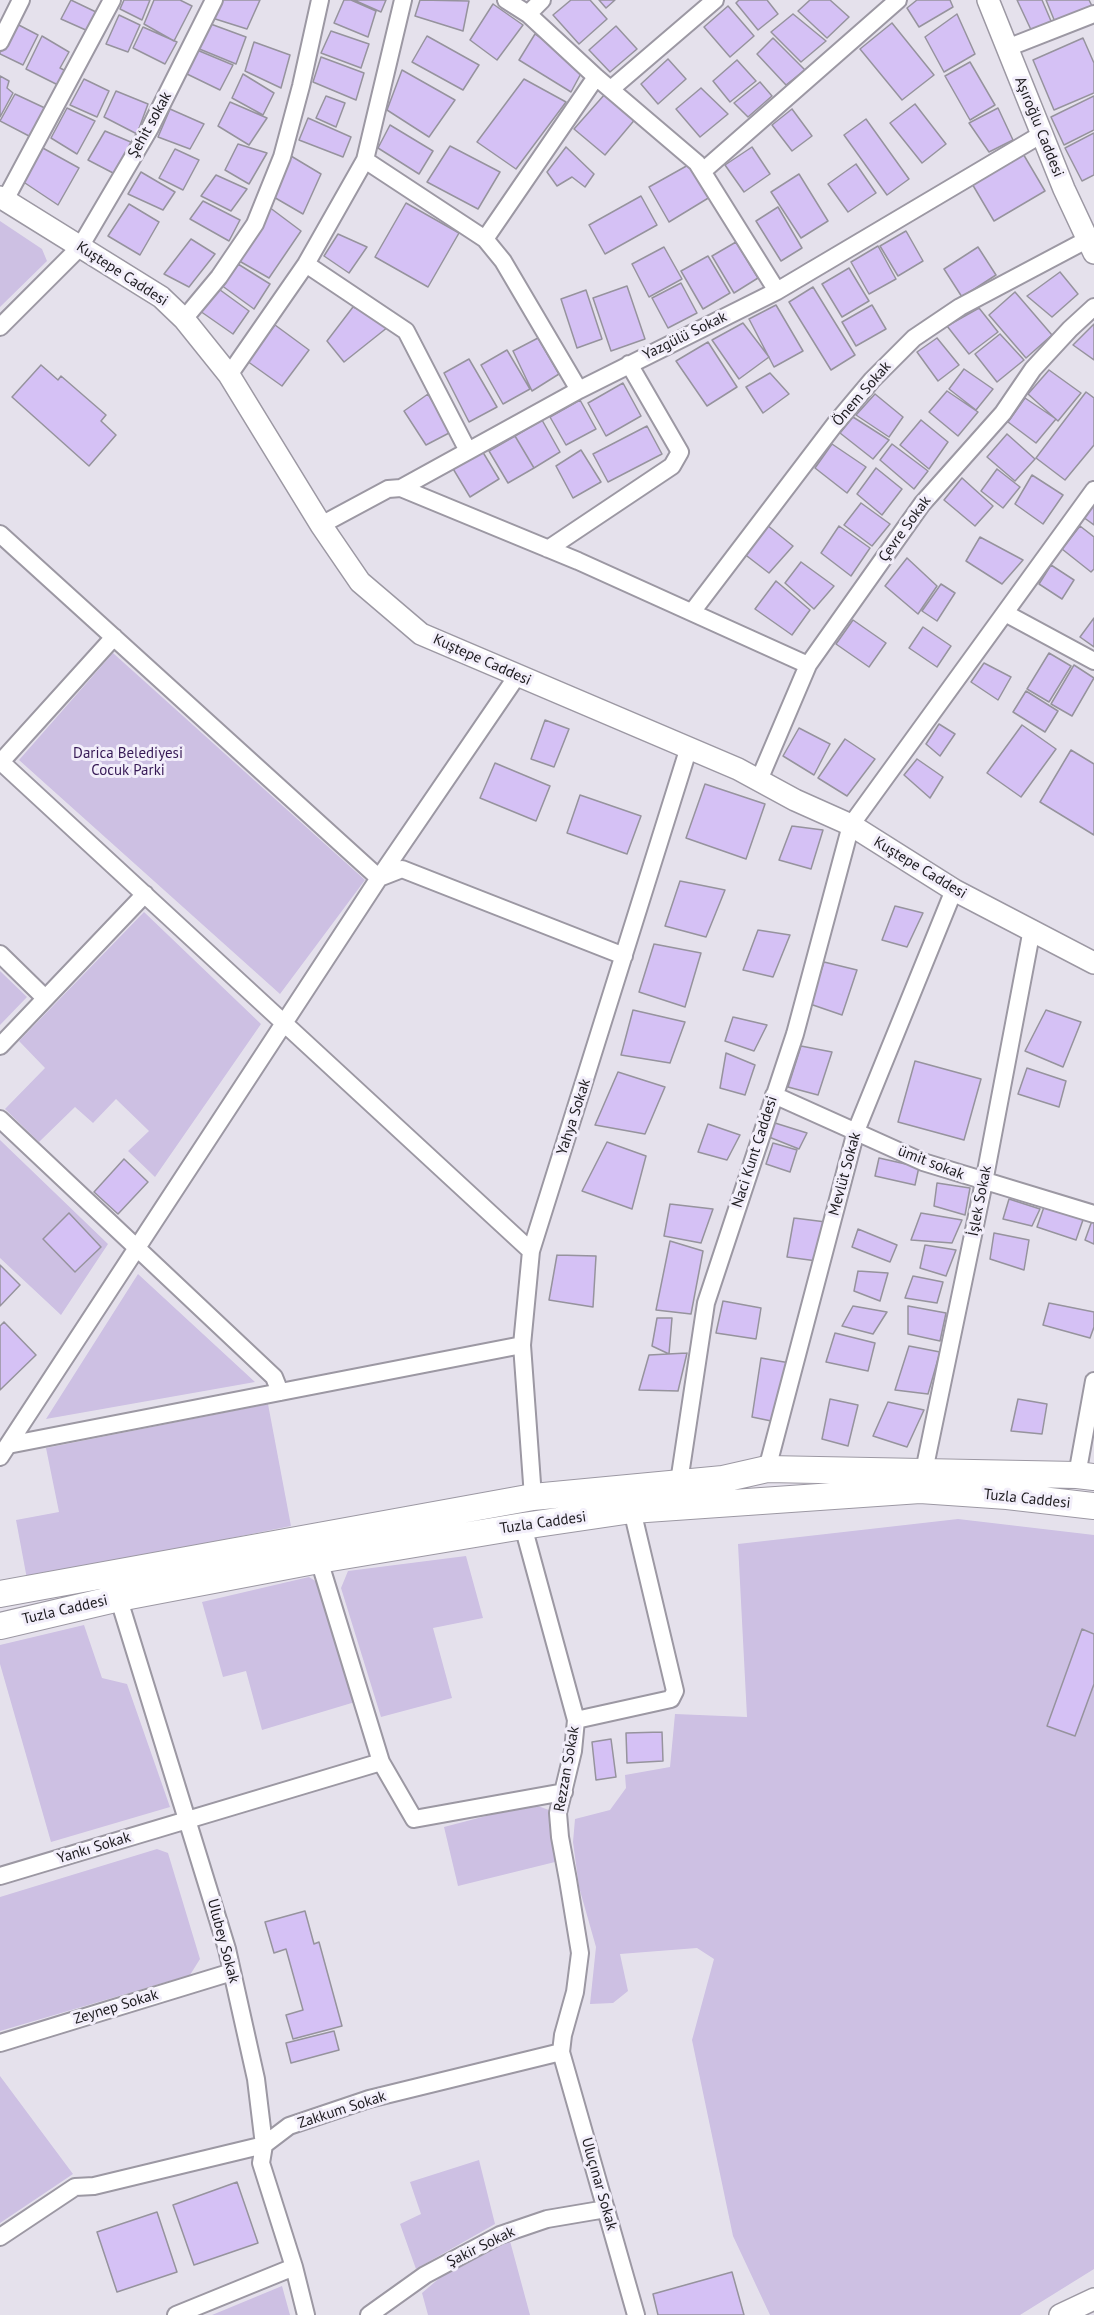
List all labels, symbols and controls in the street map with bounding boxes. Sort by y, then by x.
street label: Aşıroğlu Caddesi [1011,74,1067,180]
street label: Şehit sokak [124,89,176,161]
street label: Kuştepe Caddesi [73,238,171,310]
street label: Yazgülü Sokak [640,308,730,364]
street label: Önem Sokak [829,358,895,430]
street label: Çevre Sokak [875,493,935,565]
street label: Kuştepe Caddesi [430,630,534,690]
park label: Darica Belediyesi Cocuk Parki [73,745,183,780]
street label: Kuştepe Caddesi [870,833,970,903]
street label: Yahya Sokak [553,1077,595,1157]
street label: Naci Kunt Caddesi [728,1094,782,1210]
street label: Mevlüt Sokak [825,1130,865,1218]
street label: ümit sokak [895,1142,967,1184]
street label: İşlek Sokak [964,1164,996,1238]
street label: Tuzla Caddesi [983,1485,1071,1513]
street label: Tuzla Caddesi [499,1508,587,1538]
street label: Tuzla Caddesi [20,1591,110,1629]
street label: Rezzan Sokak [551,1725,583,1813]
street label: Yankı Sokak [55,1828,133,1868]
street label: Ulubey Sokak [203,1897,243,1985]
street label: Zeynep Sokak [72,1986,160,2028]
street label: Zakkum Sokak [296,2087,388,2133]
street label: Uluçınar Sokak [577,2136,621,2232]
street label: Şakir Sokak [444,2223,518,2271]

